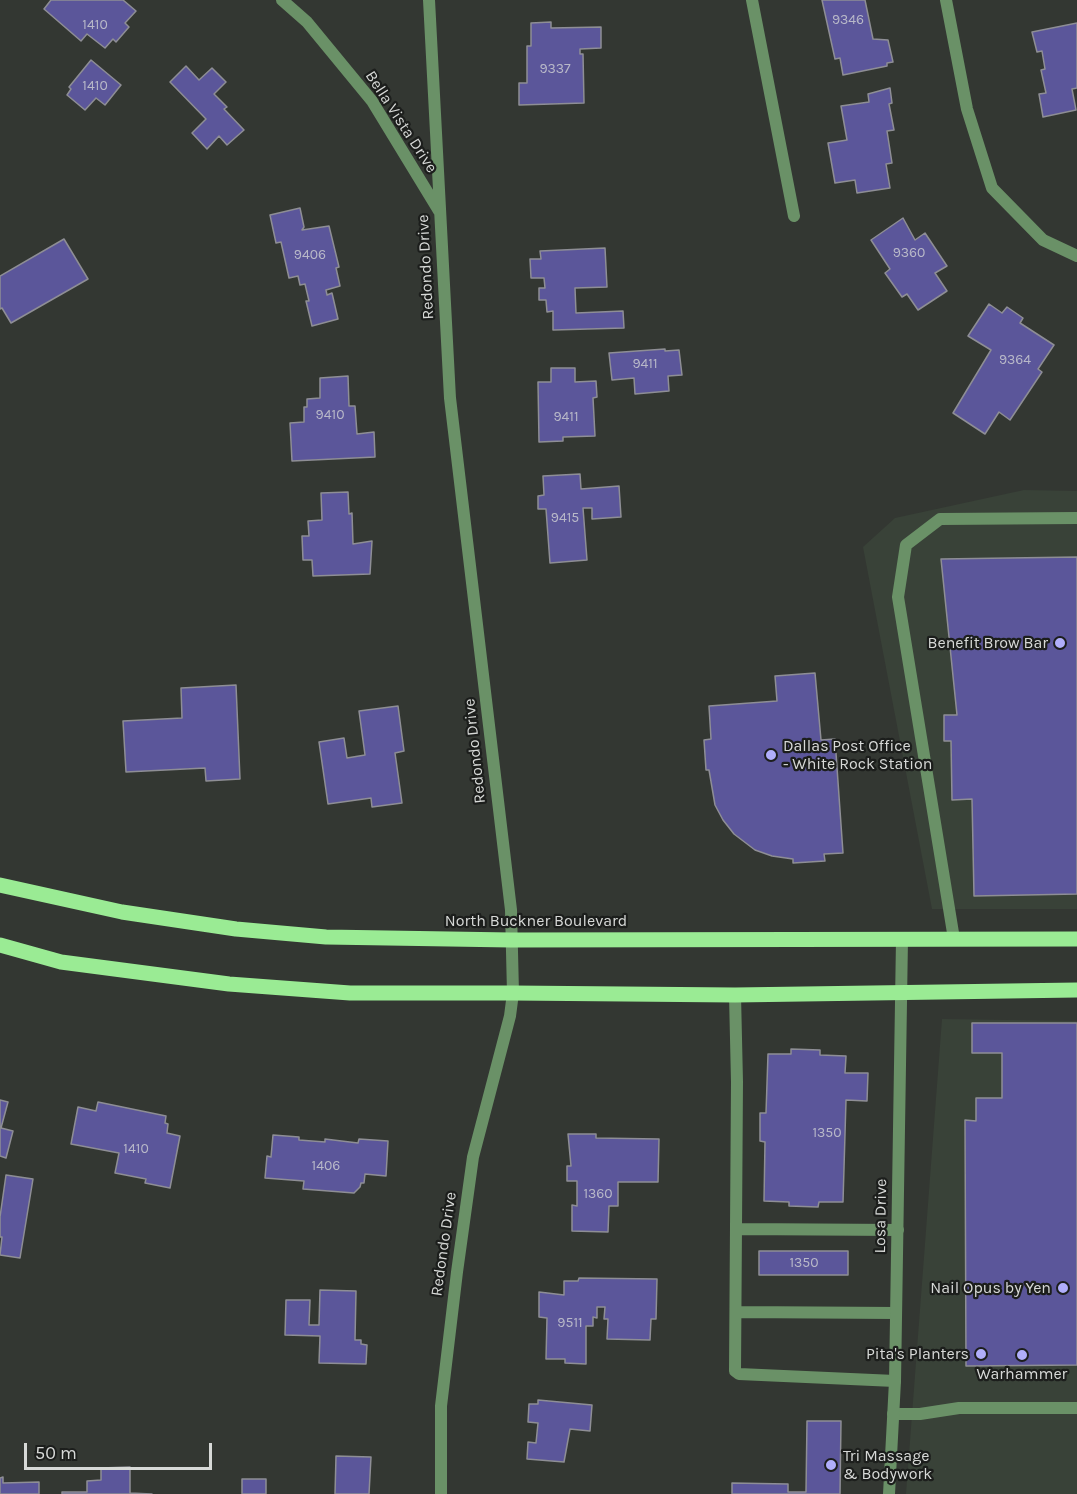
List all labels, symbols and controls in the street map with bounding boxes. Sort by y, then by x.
house number: 9346 [832,12,864,28]
house number: 1410 [82,17,108,33]
house number: 9337 [539,61,571,77]
street label: Bella Vista Drive [361,67,441,177]
house number: 1410 [82,78,108,94]
street label: Redondo Drive [414,214,438,320]
house number: 9360 [893,245,925,261]
house number: 9406 [294,247,326,263]
house number: 9364 [999,352,1031,368]
house number: 9411 [632,356,658,372]
house number: 9410 [316,407,344,423]
house number: 9411 [553,409,579,425]
house number: 9415 [551,510,579,526]
place label: Benefit Brow Bar [927,633,1048,653]
marker: Benefit Brow Bar [1053,636,1067,650]
street label: Redondo Drive [460,698,490,804]
place label: Dallas Post Office - White Rock Station [783,736,932,774]
marker: Dallas Post Office - White Rock Station [764,748,778,762]
street label: North Buckner Boulevard [445,911,627,931]
house number: 1350 [812,1125,842,1141]
house number: 1410 [123,1141,149,1157]
house number: 1406 [312,1158,340,1174]
street label: Losa Drive [871,1179,891,1253]
house number: 1360 [583,1186,613,1202]
street label: Redondo Drive [427,1191,461,1297]
house number: 1350 [789,1255,819,1271]
place label: Nail Opus by Yen [930,1278,1051,1298]
marker: Nail Opus by Yen [1056,1281,1070,1295]
house number: 9511 [557,1315,583,1331]
place label: Pita's Planters [866,1344,969,1364]
marker: Pita's Planters [974,1347,988,1361]
marker: Warhammer [1015,1348,1029,1362]
place label: Warhammer [977,1364,1067,1384]
scale bar [27,1431,214,1469]
text: 50 m [35,1442,77,1464]
place label: Tri Massage & Bodywork [843,1446,932,1484]
marker: Tri Massage & Bodywork [824,1458,838,1472]

